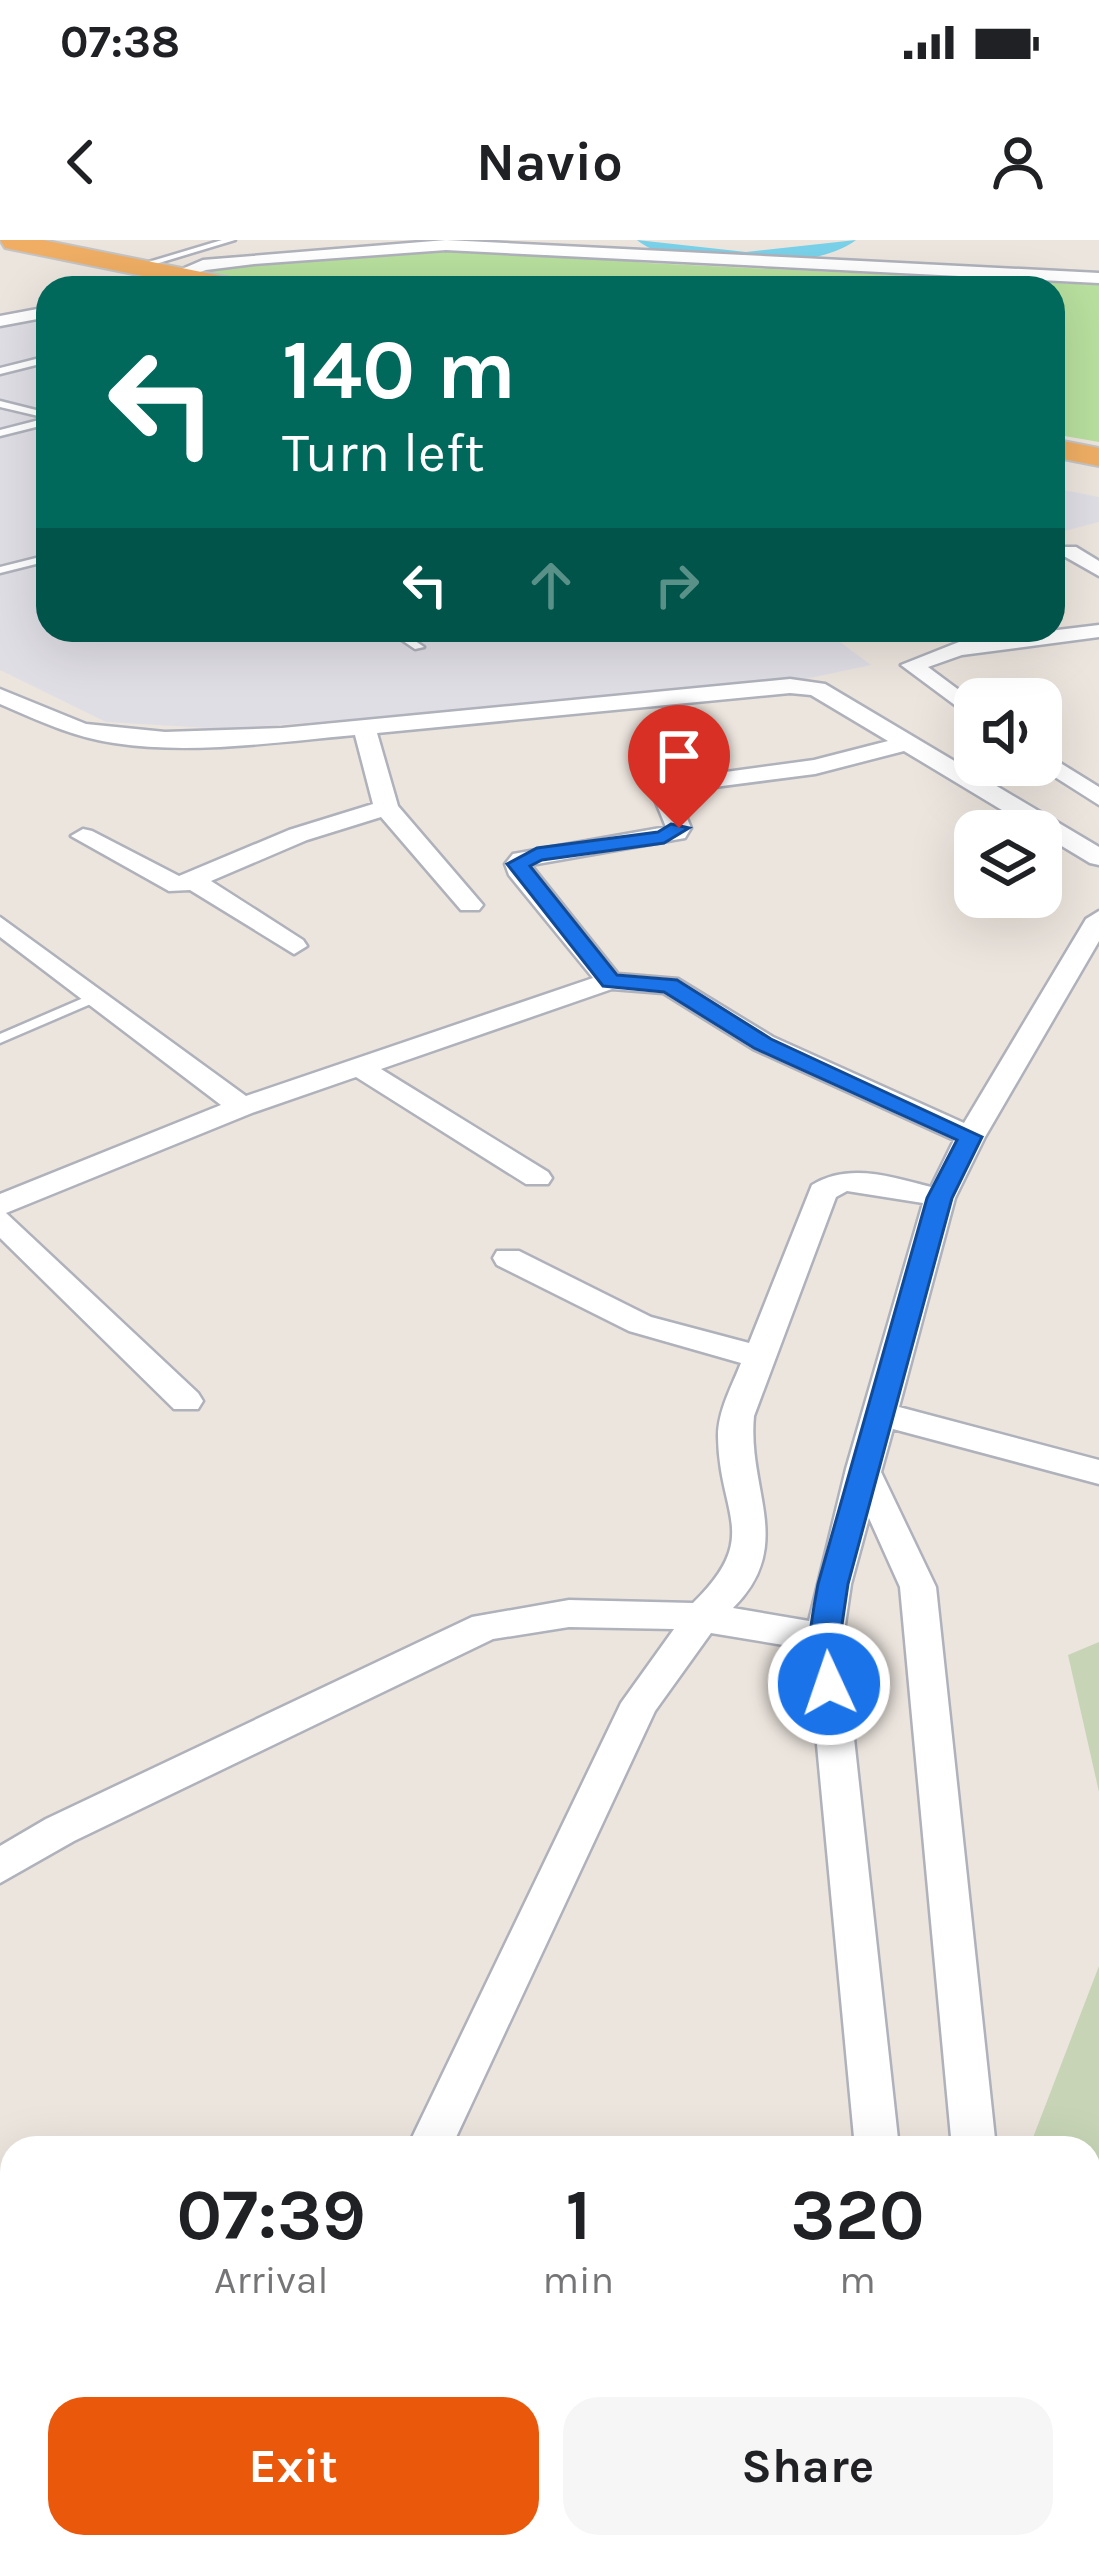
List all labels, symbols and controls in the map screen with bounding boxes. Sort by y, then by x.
text: 07:38 [60,16,180,68]
icon: back [48,129,114,195]
icon: person [985,129,1051,195]
text: Navio [476,130,623,194]
text: 140 m [282,321,516,419]
icon: left [84,324,240,480]
text: Turn left [282,421,485,485]
icon: left [392,552,458,618]
icon: ahead [518,552,584,618]
icon: right [644,552,710,618]
map controls [954,678,1062,918]
button: sound [954,678,1062,786]
pin [628,705,730,828]
icon: arrive [646,723,712,789]
button: layers [954,810,1062,918]
position arrow [766,1621,892,1747]
text: 07:39 [176,2173,366,2257]
text: 1 [565,2173,591,2257]
text: 320 [791,2173,924,2257]
text: Arrival [214,2257,328,2303]
text: min [542,2257,614,2303]
text: m [839,2257,876,2303]
button: Exit [48,2397,539,2535]
button: Share [563,2397,1053,2535]

